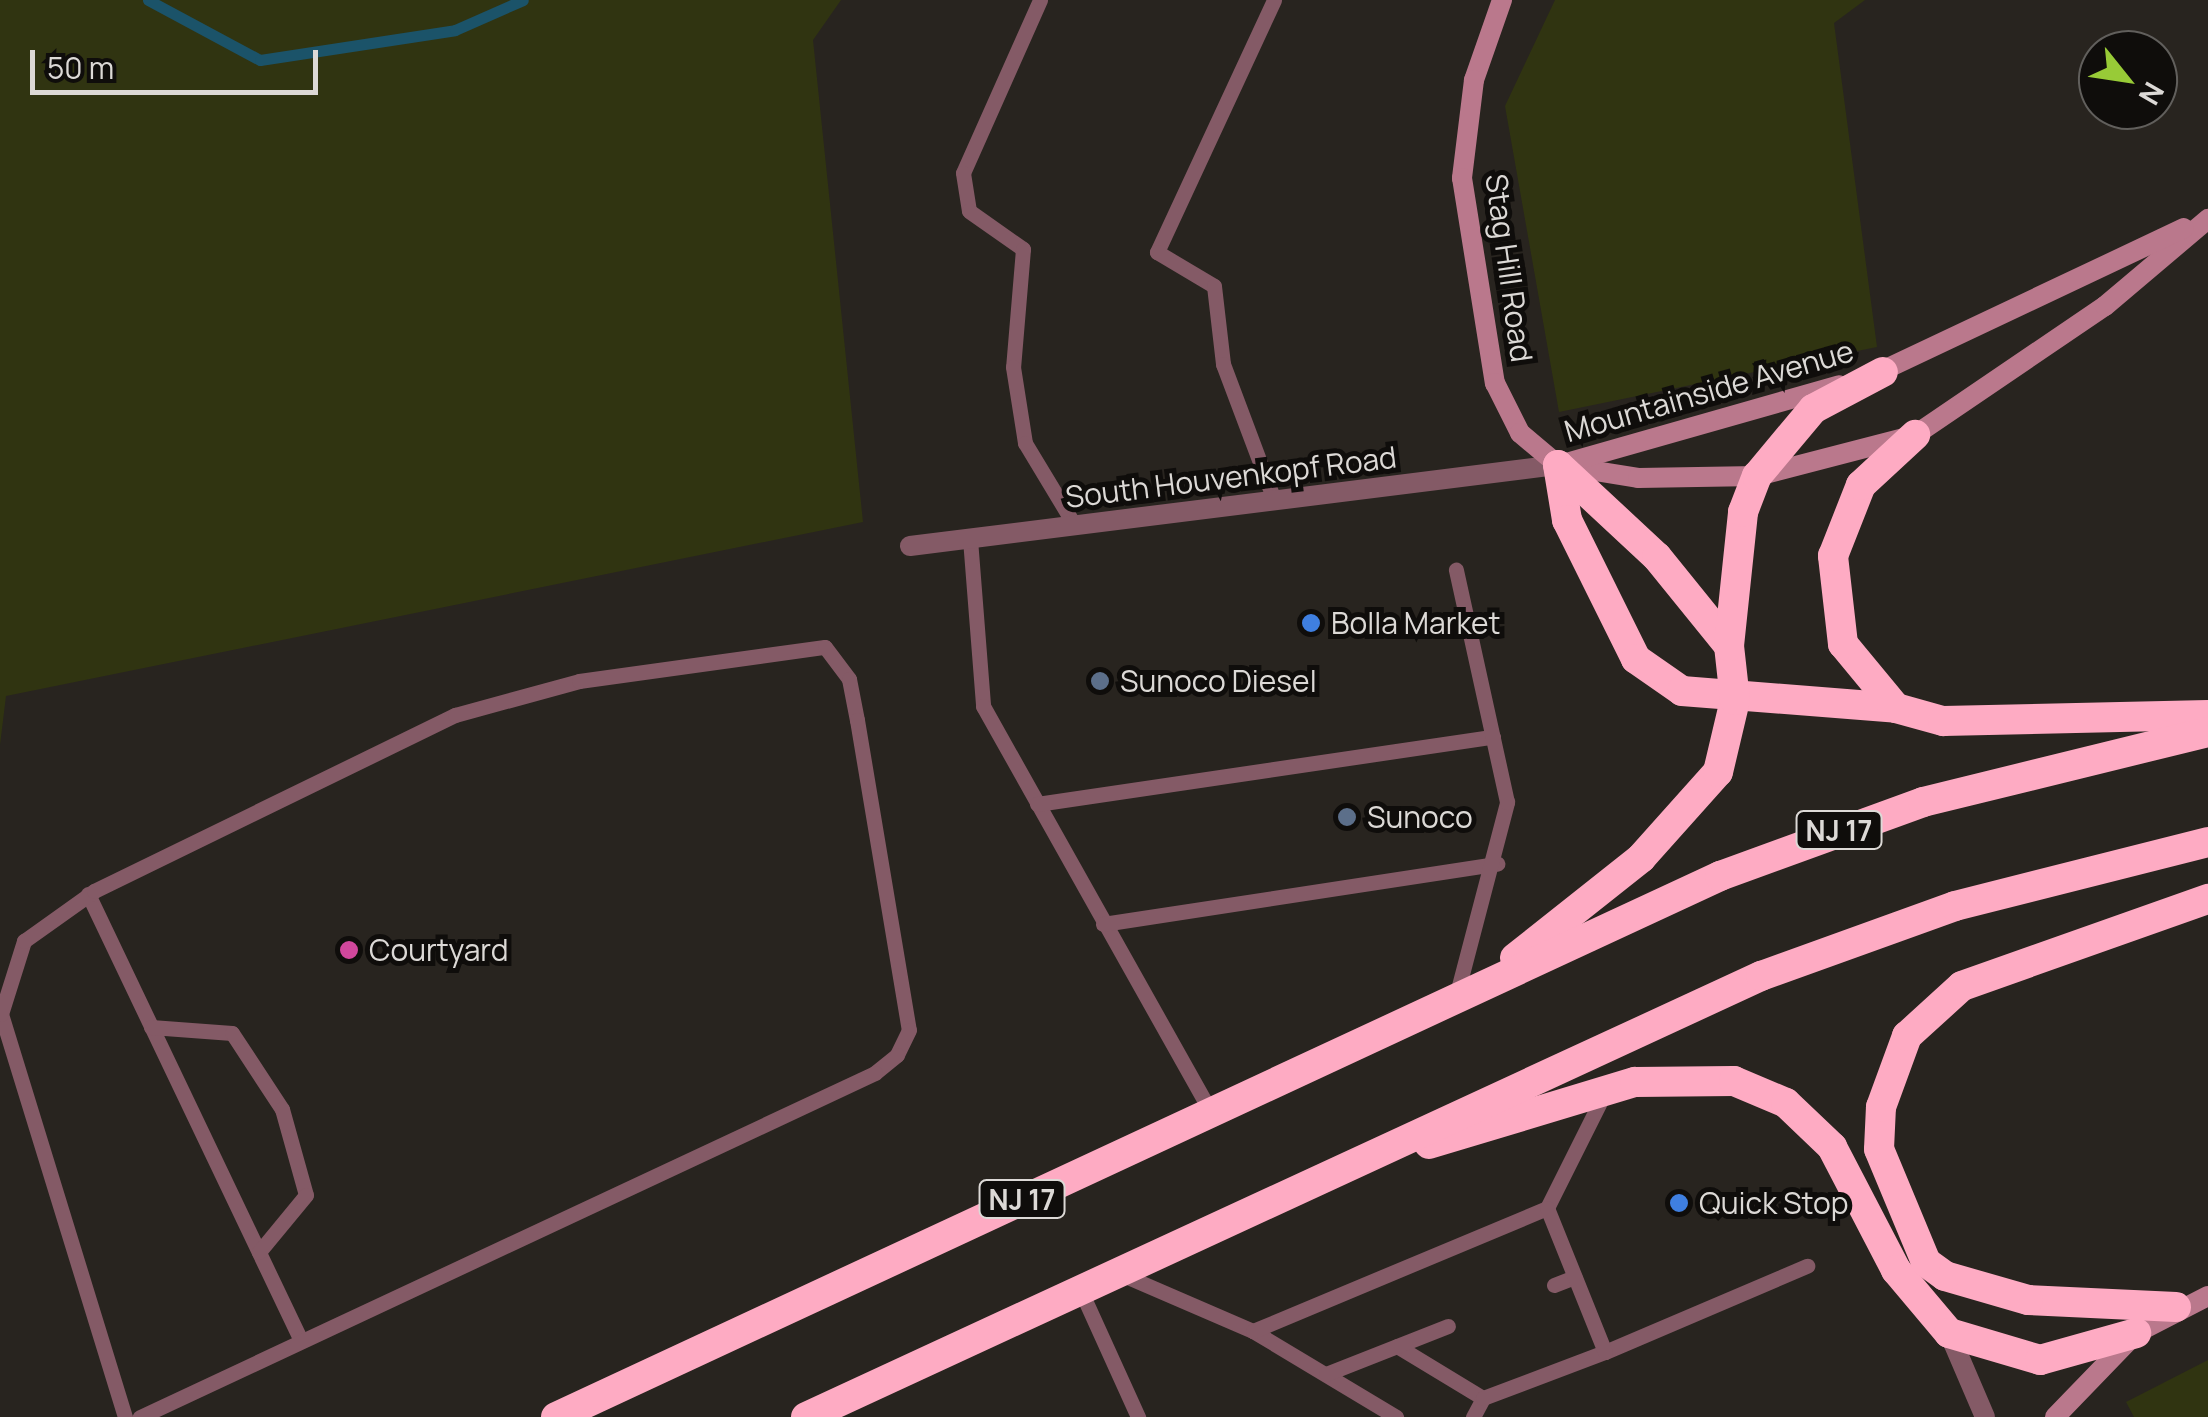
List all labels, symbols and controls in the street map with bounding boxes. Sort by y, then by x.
scale bar [35,30,322,92]
north arrow [2078,30,2178,130]
text: 50 m [47,47,114,88]
text: N [2131,76,2174,112]
street label: Stag Hill Road [1478,172,1540,364]
street label: Mountainside Avenue [1560,333,1858,449]
street label: South Houvenkopf Road [1063,439,1399,515]
place label: Bolla Market [1331,605,1501,641]
marker: Bolla Market [1300,612,1322,634]
place label: Sunoco Diesel [1120,663,1317,699]
marker: Sunoco Diesel [1089,670,1111,692]
place label: Sunoco [1367,799,1473,835]
marker: Sunoco [1336,806,1358,828]
road number: NJ 17 [1794,807,1884,853]
place label: Courtyard [369,932,509,968]
marker: Courtyard [338,939,360,961]
road number: NJ 17 [977,1176,1067,1222]
place label: Quick Stop [1699,1185,1848,1221]
marker: Quick Stop [1668,1192,1690,1214]

